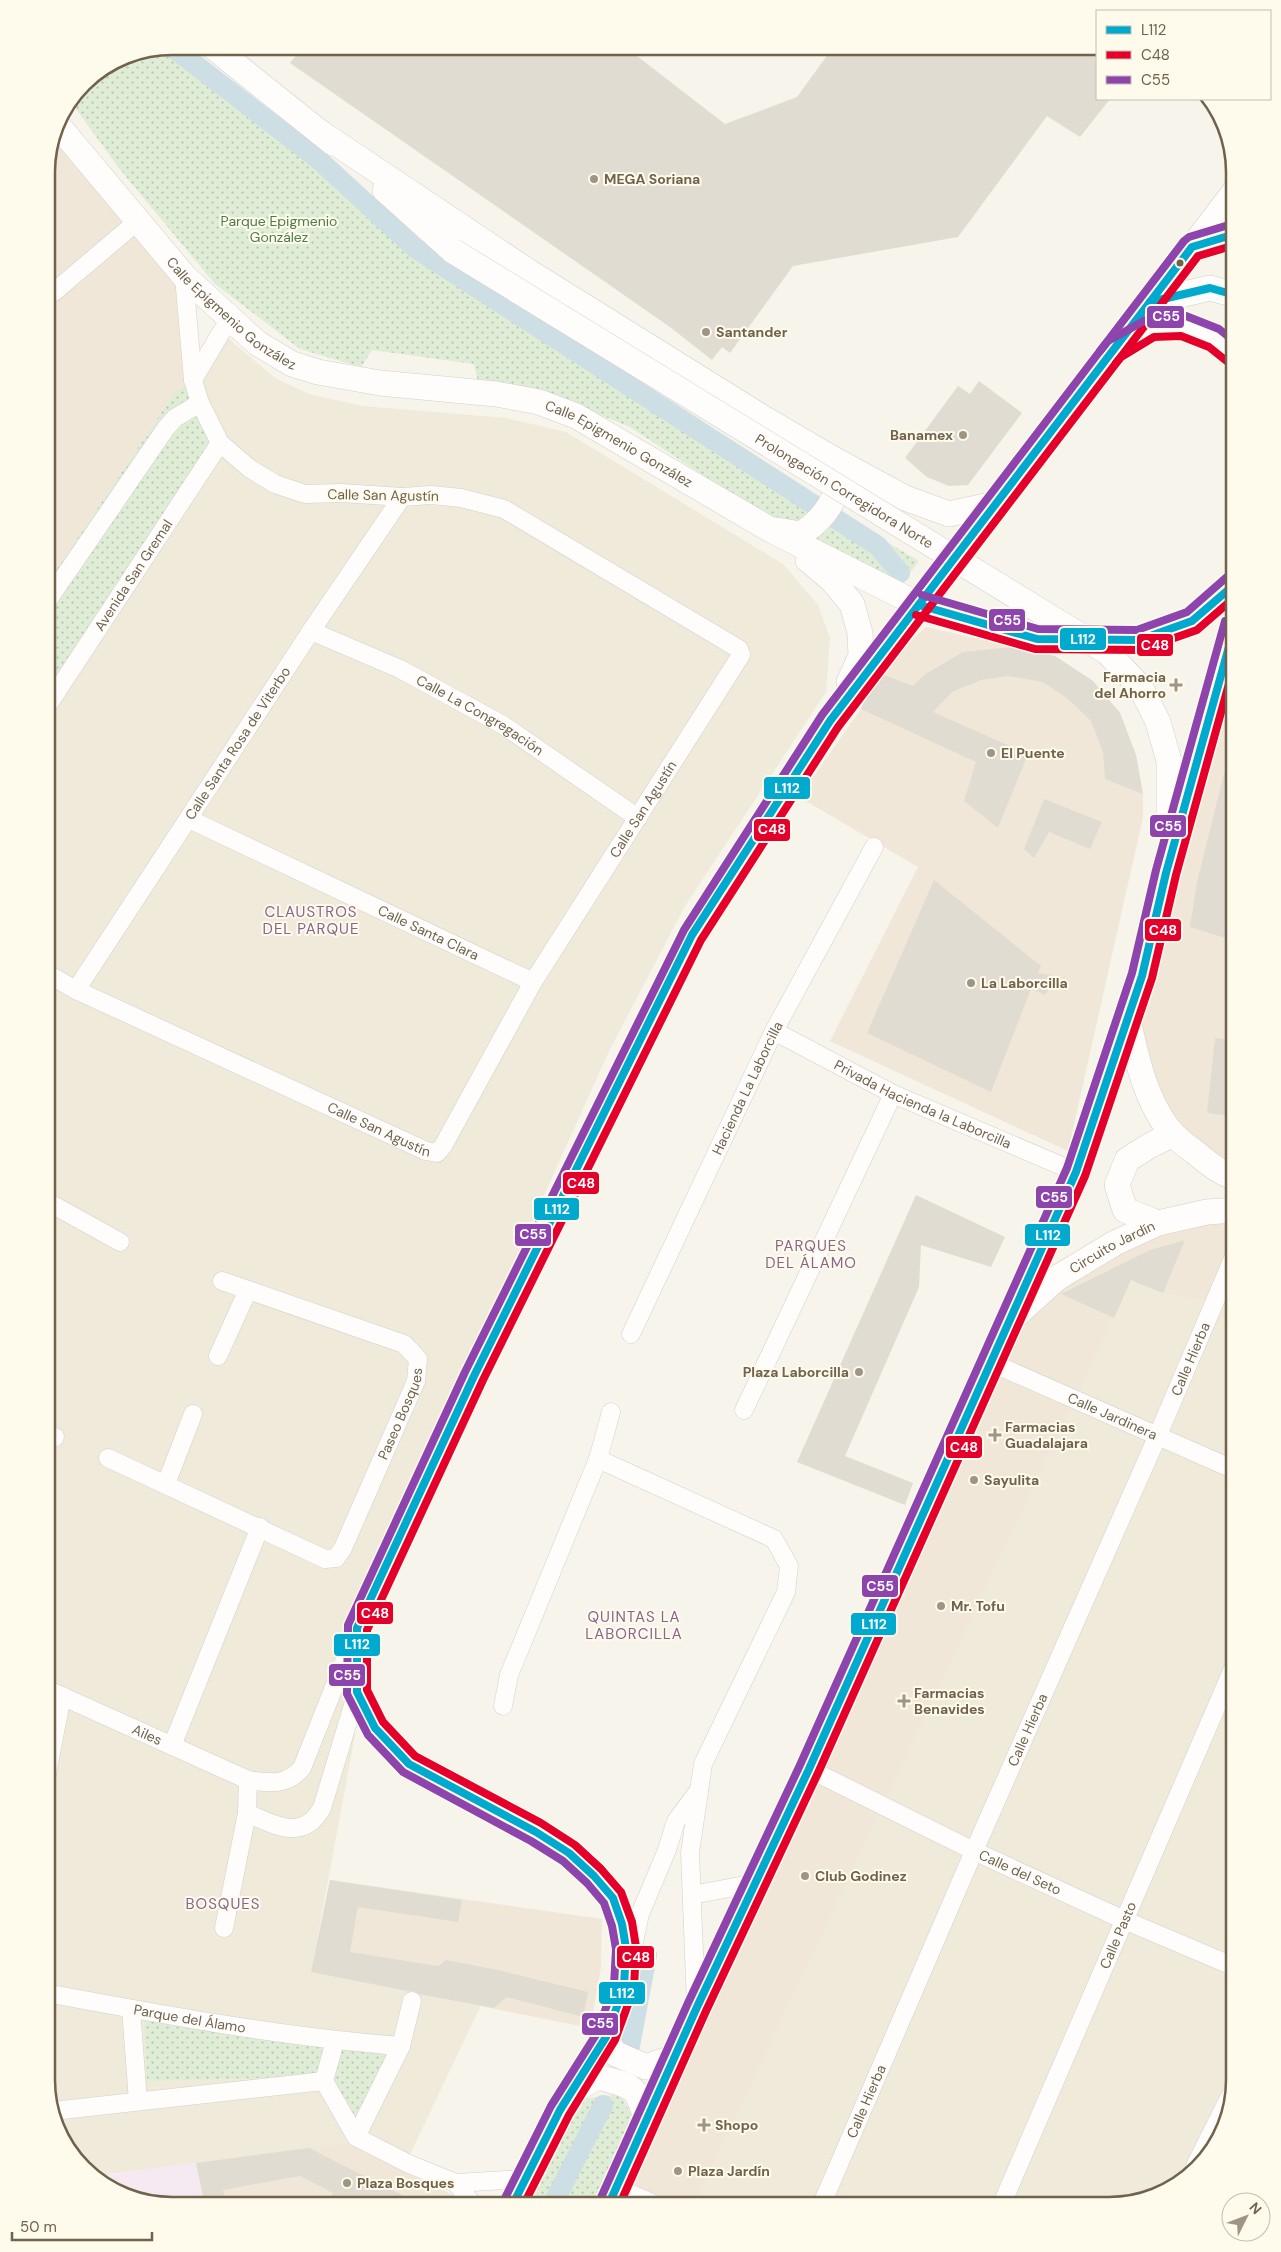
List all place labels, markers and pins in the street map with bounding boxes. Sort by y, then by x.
place label: MEGA Soriana [604,170,700,188]
marker: MEGA Soriana [588,173,600,185]
unlabelled marker [1175,258,1185,268]
place label: Santander [716,323,788,341]
marker: Santander [700,326,712,338]
place label: Banamex [890,426,953,444]
marker: Banamex [957,429,969,441]
place label: Farmacia del Ahorro [1094,668,1166,702]
marker: Farmacia del Ahorro [1170,679,1182,691]
place label: El Puente [1001,744,1065,762]
marker: El Puente [985,747,997,759]
place label: La Laborcilla [981,974,1068,992]
marker: La Laborcilla [965,977,977,989]
place label: Plaza Laborcilla [743,1363,849,1381]
marker: Plaza Laborcilla [853,1366,865,1378]
place label: Farmacias Guadalajara [1005,1418,1088,1452]
marker: Farmacias Guadalajara [989,1429,1001,1441]
place label: Sayulita [984,1471,1039,1489]
marker: Sayulita [968,1474,980,1486]
place label: Mr. Tofu [951,1597,1005,1615]
marker: Mr. Tofu [935,1600,947,1612]
place label: Farmacias Benavides [914,1684,985,1718]
marker: Farmacias Benavides [898,1695,910,1707]
place label: Club Godinez [815,1867,907,1885]
marker: Club Godinez [799,1870,811,1882]
place label: Shopo [715,2116,758,2134]
marker: Shopo [697,2118,711,2132]
place label: Plaza Jardín [688,2162,770,2180]
marker: Plaza Jardín [672,2165,684,2177]
place label: Plaza Bosques [357,2174,454,2192]
marker: Plaza Bosques [341,2177,353,2189]

